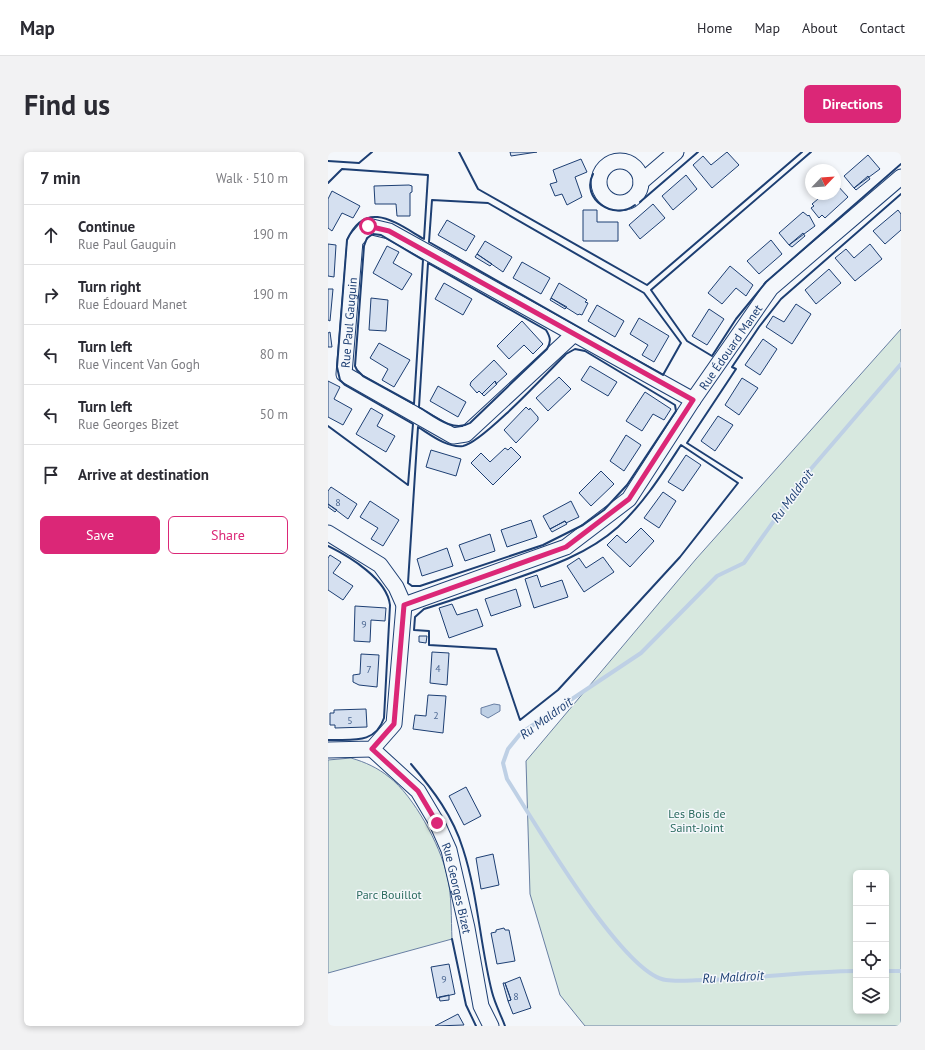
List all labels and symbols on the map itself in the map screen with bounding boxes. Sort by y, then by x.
north arrow [805,164,841,200]
route start [359,217,377,235]
street label: Rue Paul Gauguin [337,277,359,368]
street label: Rue Édouard Manet [695,301,765,392]
water label: Ru Maldroit [767,465,818,526]
house number: 8 [335,496,341,509]
house number: 9 [361,618,367,631]
house number: 4 [435,662,441,675]
house number: 7 [366,663,372,676]
water label: Ru Maldroit [516,692,577,743]
house number: 2 [433,709,439,722]
house number: 5 [347,714,353,727]
park label: Les Bois de Saint-Joint [668,806,726,835]
route end [428,814,446,832]
street label: Rue Georges Bizet [439,840,475,935]
park label: Parc Bouillot [356,887,422,902]
water label: Ru Maldroit [702,967,765,987]
house number: 9 [441,973,447,986]
house number: 8 [513,990,519,1003]

